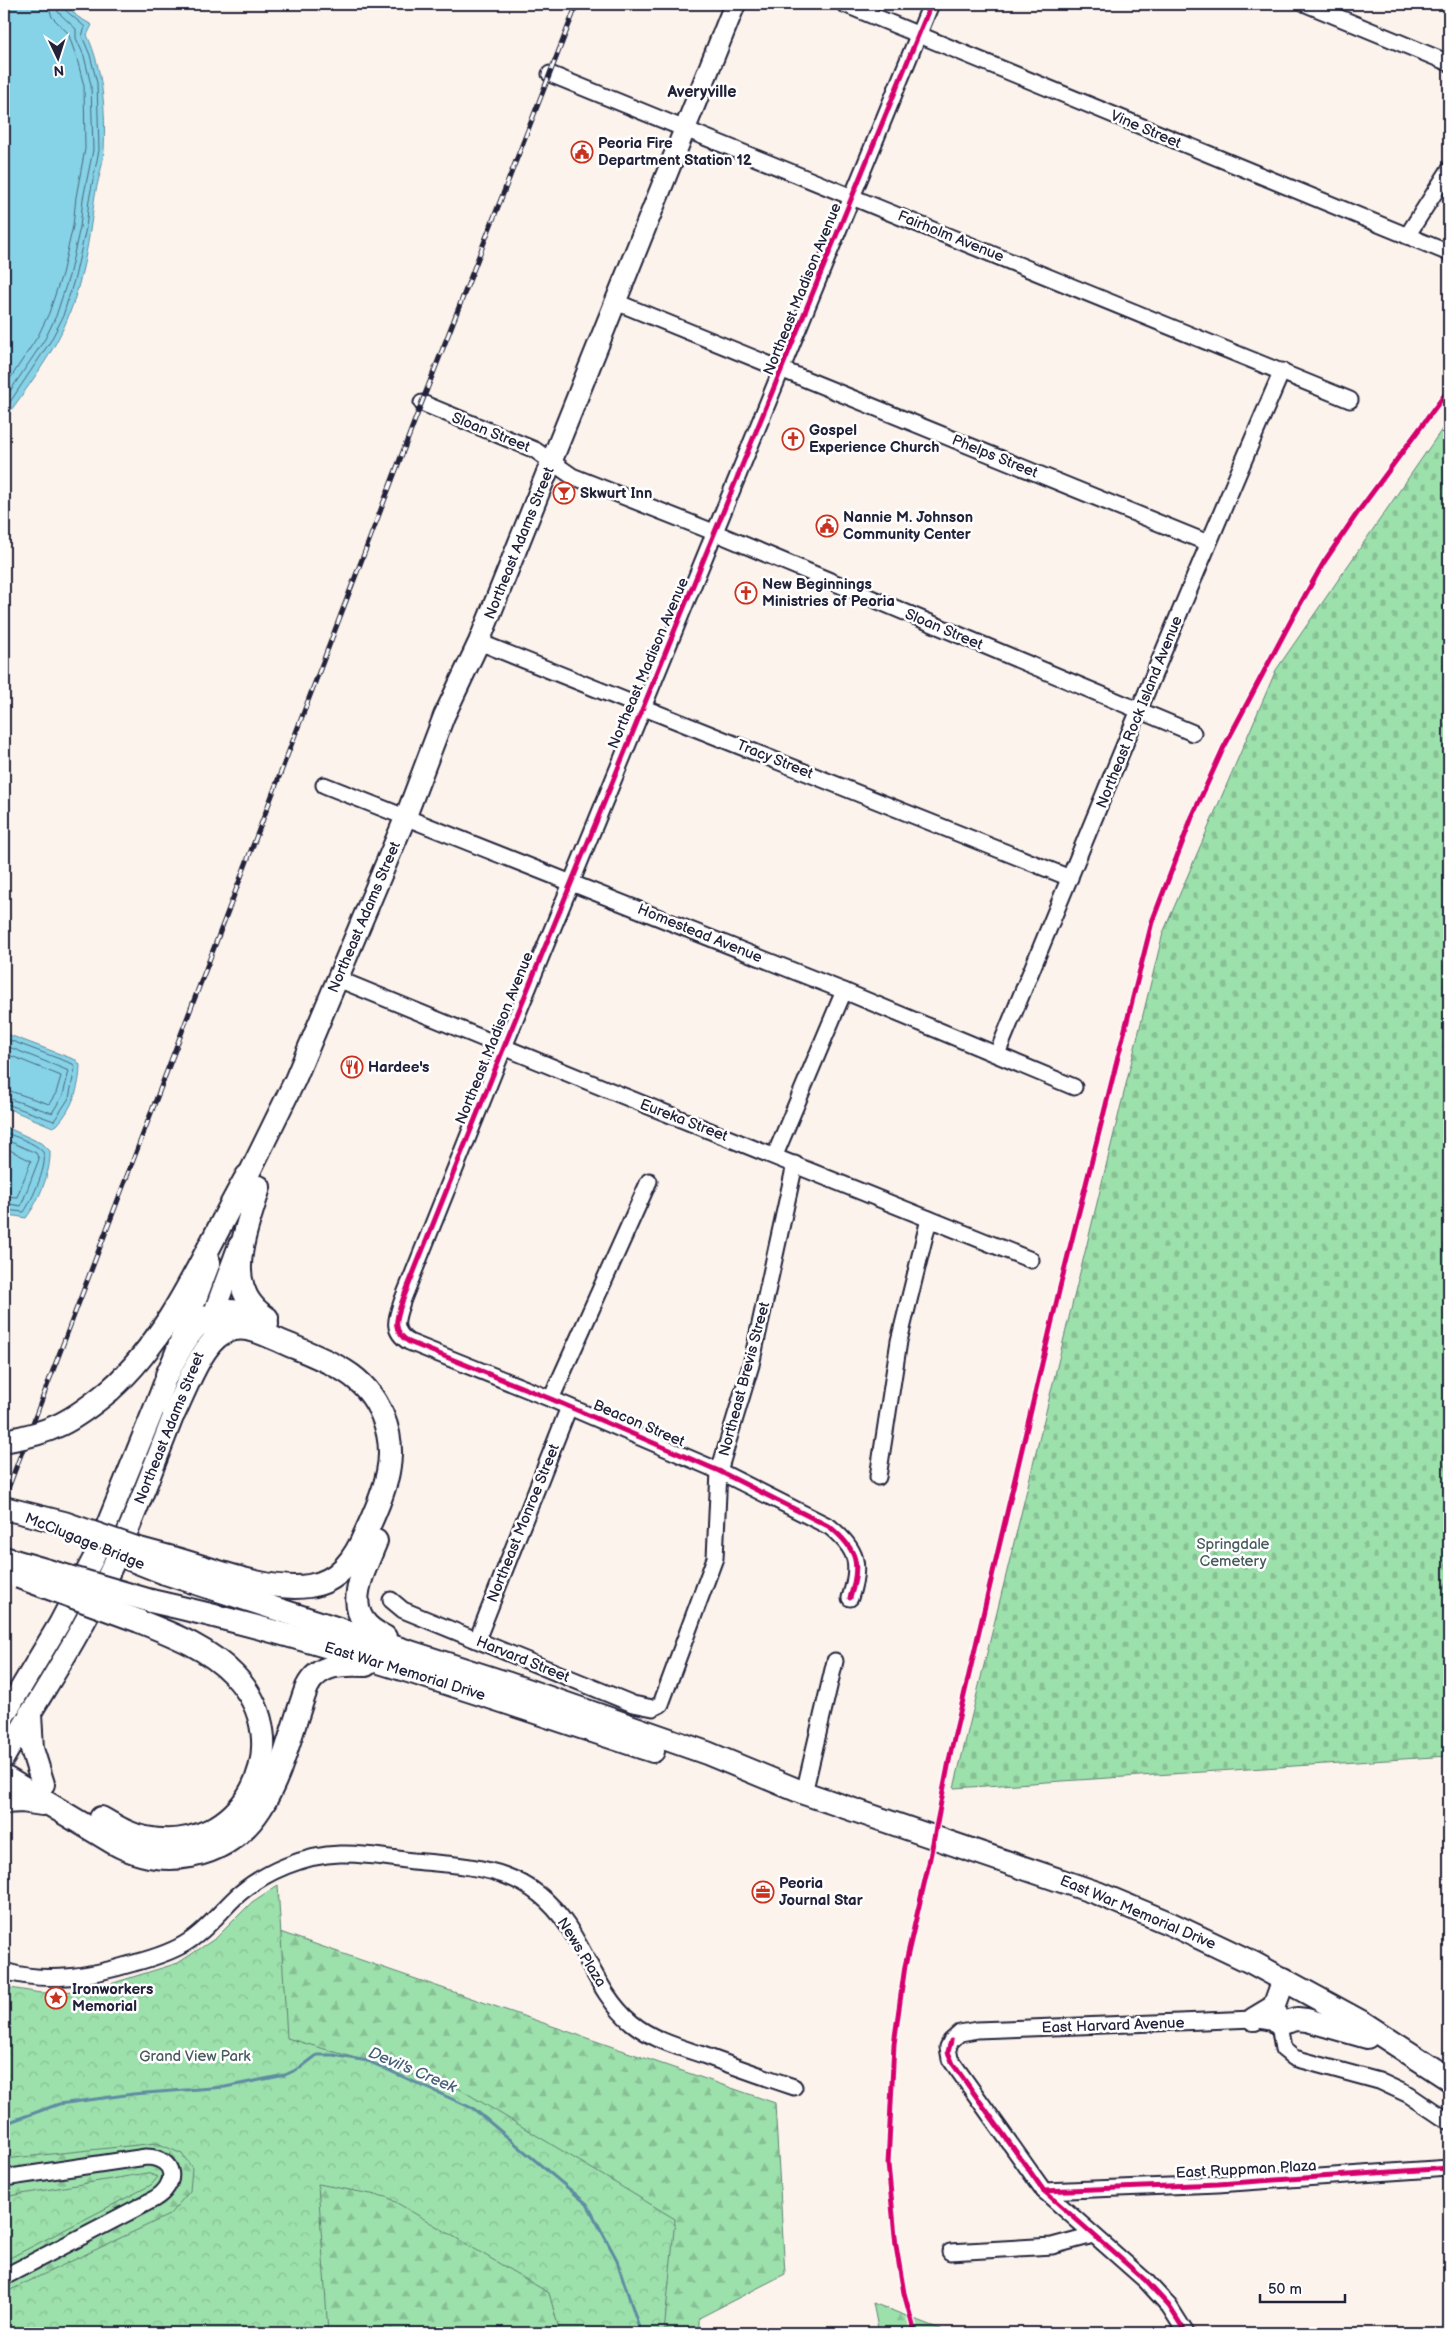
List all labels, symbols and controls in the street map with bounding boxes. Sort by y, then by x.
north arrow [32,32,82,82]
text: N [53,62,65,79]
district label: Averyville [667,83,736,102]
street label: Vine Street [1108,106,1184,153]
place label: Peoria Fire Department Station 12 [598,134,752,170]
public building icon: Peoria Fire Department Station 12 [570,140,594,164]
street label: Northeast Madison Avenue [759,200,846,378]
street label: Fairholm Avenue [895,207,1007,266]
street label: Sloan Street [449,408,533,457]
place label: Gospel Experience Church [809,421,939,457]
church icon: Gospel Experience Church [781,427,805,451]
street label: Phelps Street [949,431,1041,482]
street label: Northeast Adams Street [480,464,559,622]
bar icon: Skwurt Inn [552,481,576,505]
place label: Skwurt Inn [580,484,652,503]
place label: Nannie M. Johnson Community Center [843,508,973,544]
public building icon: Nannie M. Johnson Community Center [815,514,839,538]
street label: Northeast Madison Avenue [604,575,693,752]
place label: New Beginnings Ministries of Peoria [762,575,895,611]
church icon: New Beginnings Ministries of Peoria [734,581,758,605]
street label: Sloan Street [902,605,986,655]
street label: Northeast Rock Island Avenue [1092,613,1187,811]
street label: Tracy Street [734,736,816,783]
street label: Northeast Adams Street [324,838,405,996]
street label: Homestead Avenue [635,900,765,967]
street label: Northeast Madison Avenue [451,949,538,1127]
restaurant icon: Hardee's [340,1055,364,1079]
place label: Hardee's [368,1058,430,1077]
street label: Eureka Street [637,1095,731,1146]
street label: Northeast Brevis Street [715,1299,774,1458]
street label: Northeast Adams Street [130,1349,209,1507]
street label: Beacon Street [590,1396,688,1451]
street label: Northeast Monroe Street [483,1441,564,1605]
street label: McClugage Bridge [22,1509,148,1574]
park label: Springdale Cemetery [1196,1535,1270,1571]
street label: Harvard Street [473,1632,573,1687]
street label: East War Memorial Drive [322,1638,488,1705]
street label: East War Memorial Drive [1057,1871,1219,1954]
place label: Peoria Journal Star [779,1874,864,1910]
office icon: Peoria Journal Star [751,1880,775,1904]
street label: News Plaza [553,1914,610,1991]
place label: Ironworkers Memorial [72,1980,153,2016]
place icon: Ironworkers Memorial [44,1986,68,2010]
street label: East Harvard Avenue [1041,2014,1185,2037]
water label: Devil's Creek [366,2043,460,2098]
park label: Grand View Park [139,2047,251,2066]
street label: East Ruppman Plaza [1175,2156,1317,2183]
scale bar [1260,2272,1346,2304]
text: 50 m [1268,2280,1302,2299]

